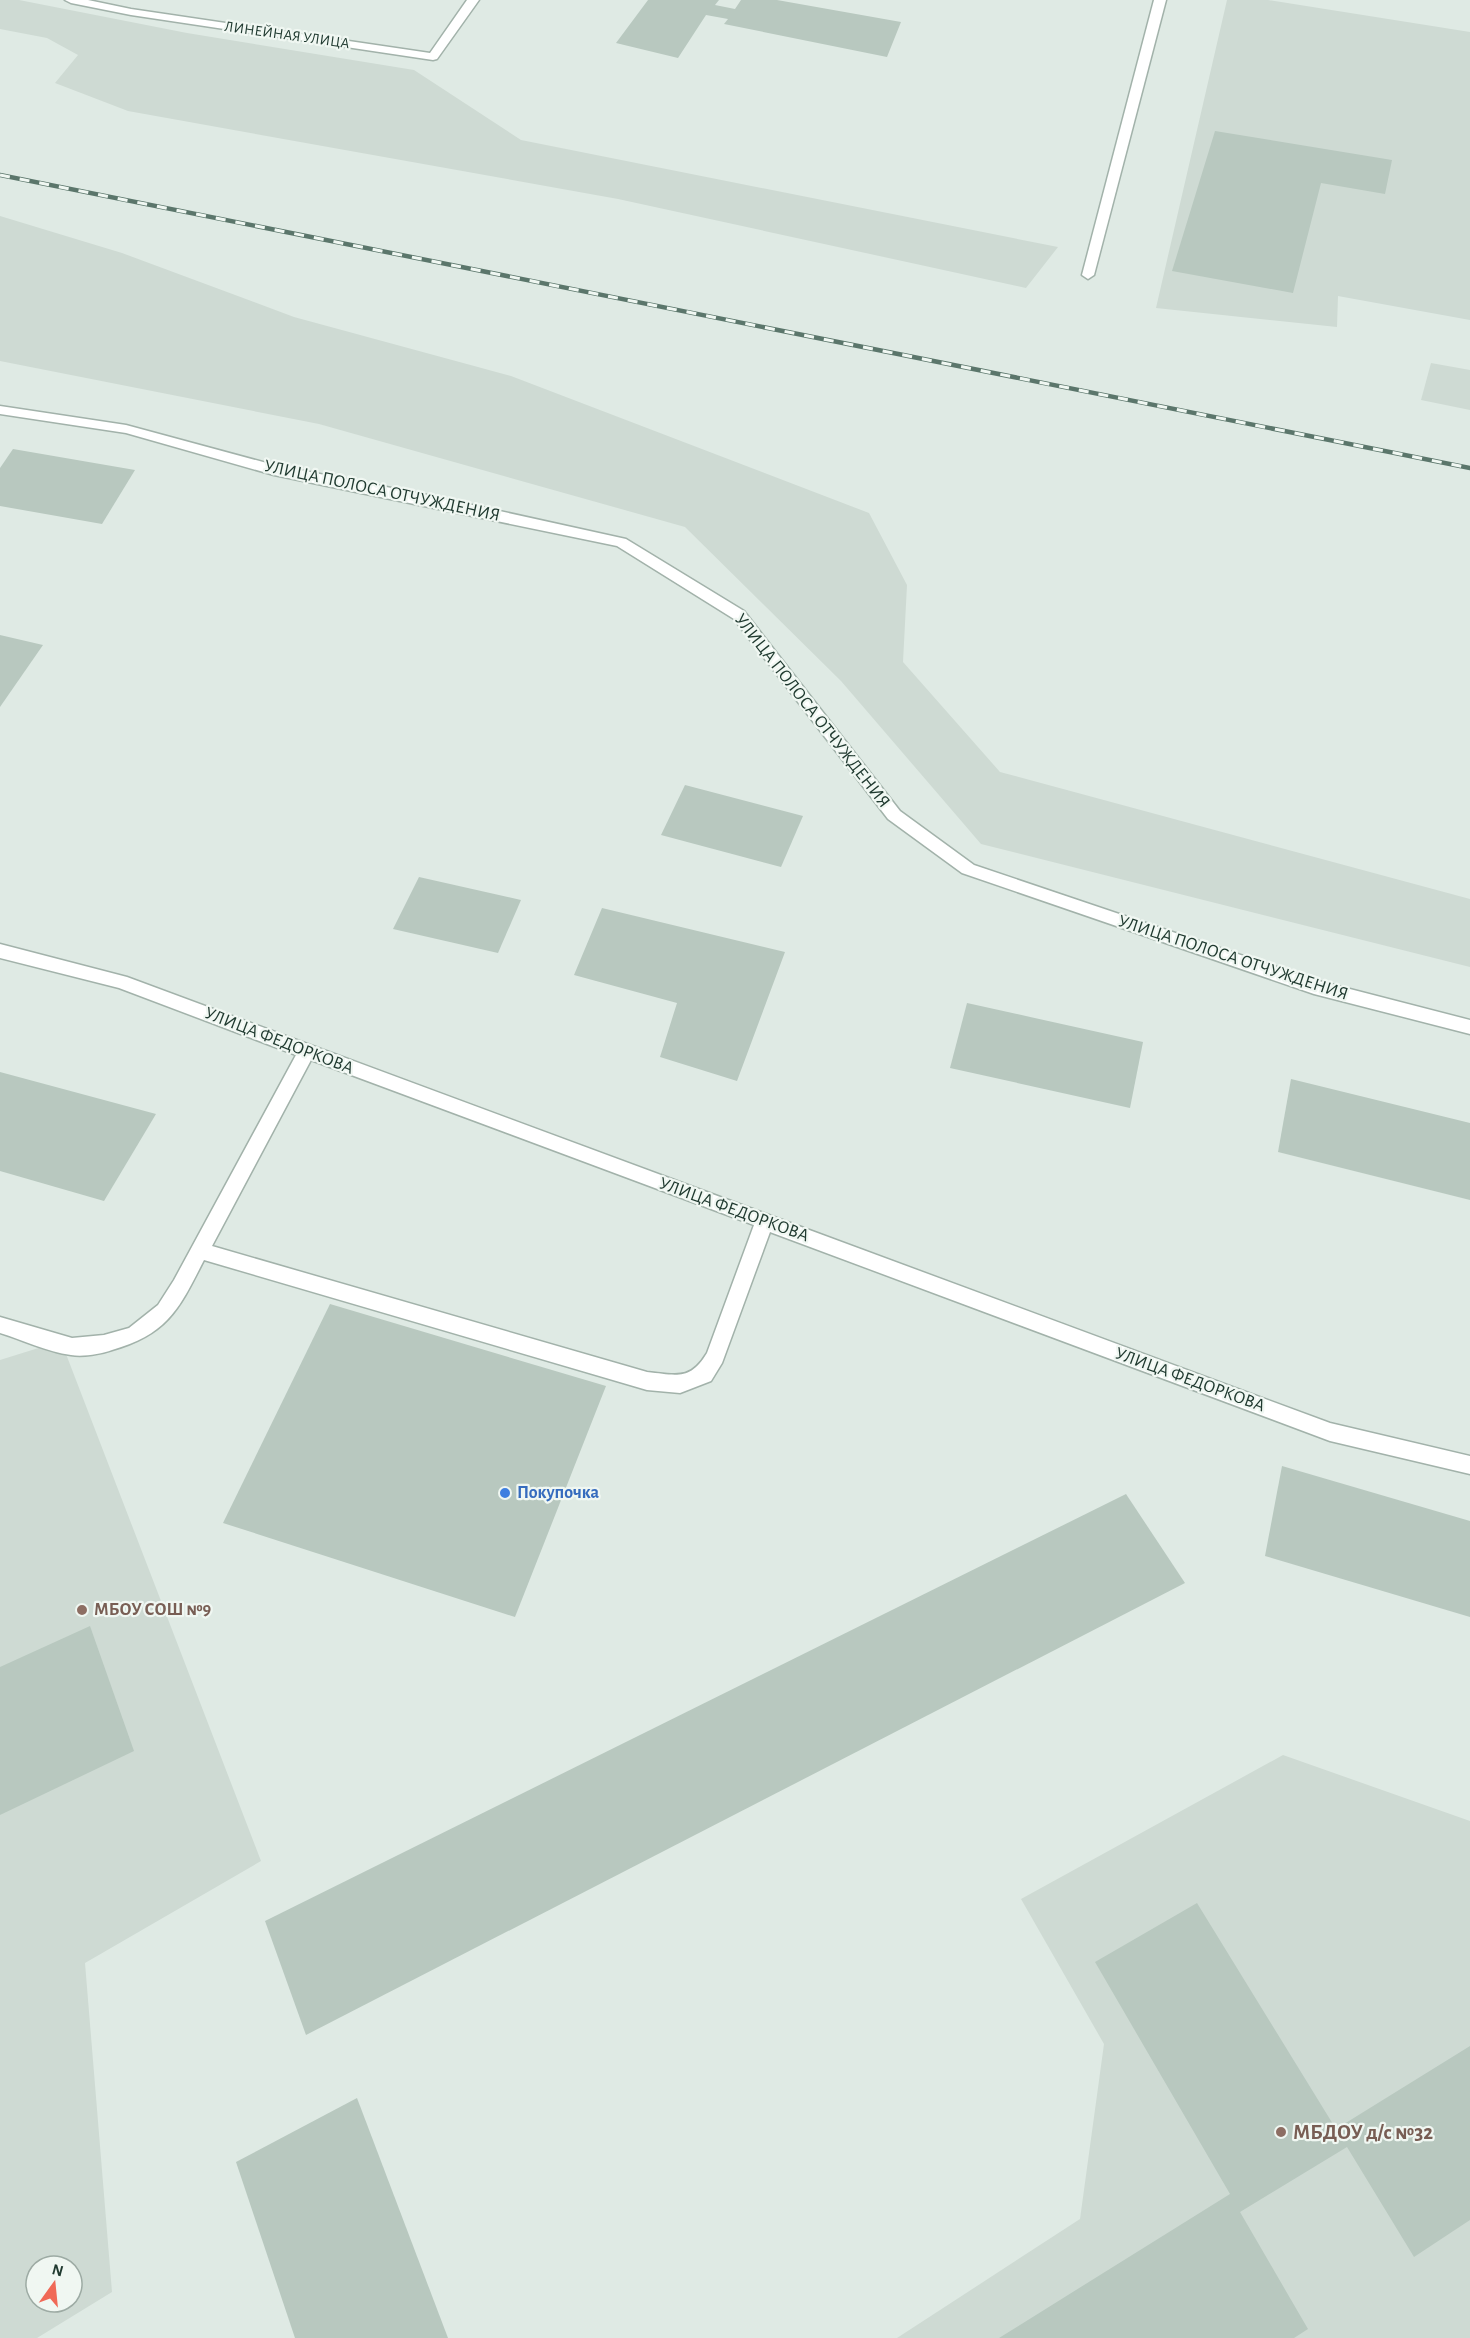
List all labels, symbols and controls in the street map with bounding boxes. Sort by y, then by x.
street label: ЛИНЕЙНАЯ УЛИЦА [224,19,350,51]
street label: УЛИЦА ПОЛОСА ОТЧУЖДЕНИЯ [262,457,502,525]
street label: УЛИЦА ПОЛОСА ОТЧУЖДЕНИЯ [731,611,893,811]
street label: УЛИЦА ПОЛОСА ОТЧУЖДЕНИЯ [1116,912,1350,1004]
street label: УЛИЦА ФЕДОРКОВА [202,1004,356,1078]
street label: УЛИЦА ФЕДОРКОВА [657,1175,812,1246]
street label: УЛИЦА ФЕДОРКОВА [1113,1345,1268,1416]
place label: Покупочка [517,1484,599,1502]
marker: Покупочка [498,1486,512,1500]
place label: МБОУ СОШ №9 [94,1601,212,1619]
marker: МБОУ СОШ №9 [75,1603,89,1617]
place label: МБДОУ д/с №32 [1293,2122,1433,2143]
marker: МБДОУ д/с №32 [1274,2125,1288,2139]
north arrow [24,2254,84,2314]
text: N [50,2261,65,2280]

